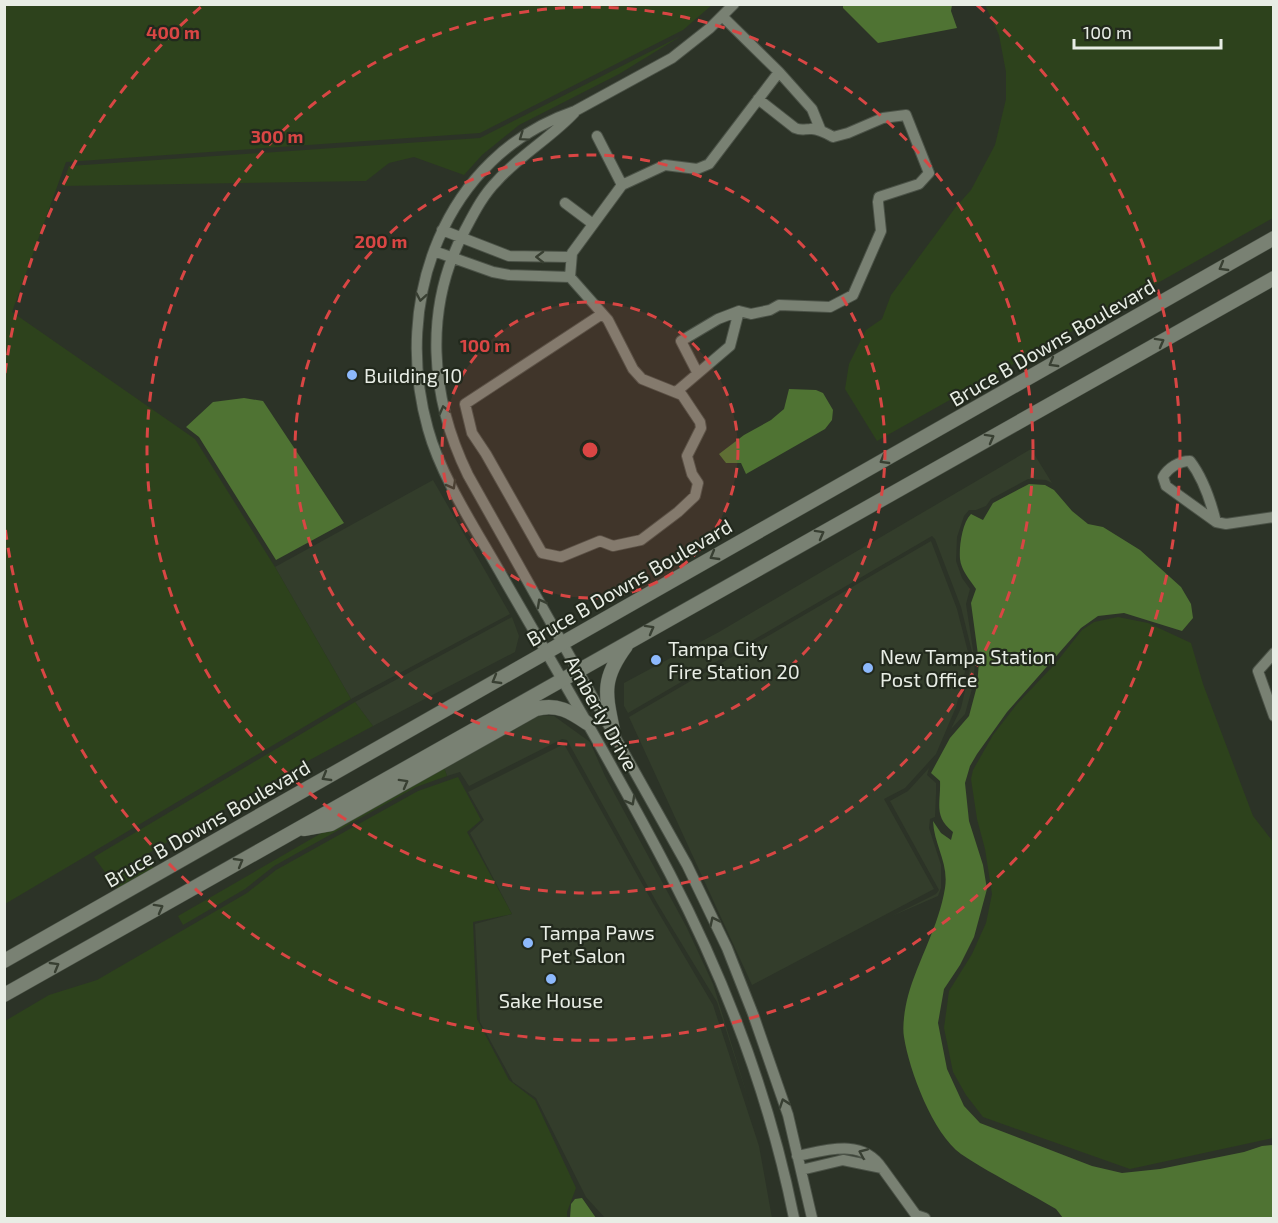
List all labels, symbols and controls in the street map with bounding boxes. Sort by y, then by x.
scale bar [1074,12,1221,50]
text: 400 m [146,21,200,43]
text: 100 m [1083,21,1132,43]
text: 300 m [251,125,303,147]
one-way arrow [518,130,529,141]
text: 200 m [355,230,407,252]
one-way arrow [536,251,545,263]
one-way arrow [1219,260,1229,271]
street label: Bruce B Downs Boulevard [945,273,1159,411]
one-way arrow [415,291,428,301]
text: 100 m [460,334,510,356]
one-way arrow [1154,338,1164,349]
one-way arrow [1049,356,1059,367]
place label: Building 10 [364,363,462,387]
marker: Building 10 [345,368,359,382]
one-way arrow [438,406,451,416]
one-way arrow [984,434,994,445]
centre of rings [580,440,600,460]
one-way arrow [879,452,890,464]
one-way arrow [445,479,456,489]
street label: Bruce B Downs Boulevard [522,513,736,651]
one-way arrow [814,529,824,541]
one-way arrow [710,549,720,560]
one-way arrow [536,599,548,609]
one-way arrow [644,625,655,637]
place label: Tampa City Fire Station 20 [668,636,800,683]
place label: New Tampa Station Post Office [880,644,1055,691]
street label: Amberly Drive [561,651,643,775]
marker: Tampa City Fire Station 20 [649,653,663,667]
marker: New Tampa Station Post Office [861,661,875,675]
one-way arrow [491,673,502,684]
street label: Bruce B Downs Boulevard [100,754,314,892]
one-way arrow [322,769,332,781]
one-way arrow [397,779,408,790]
one-way arrow [623,795,635,805]
one-way arrow [233,858,243,870]
one-way arrow [153,904,163,915]
one-way arrow [710,917,722,928]
place label: Tampa Paws Pet Salon [540,920,655,967]
marker: Tampa Paws Pet Salon [521,936,535,950]
one-way arrow [49,962,60,974]
marker: Sake House [544,972,558,986]
place label: Sake House [499,988,603,1012]
one-way arrow [778,1098,791,1109]
one-way arrow [858,1148,869,1160]

